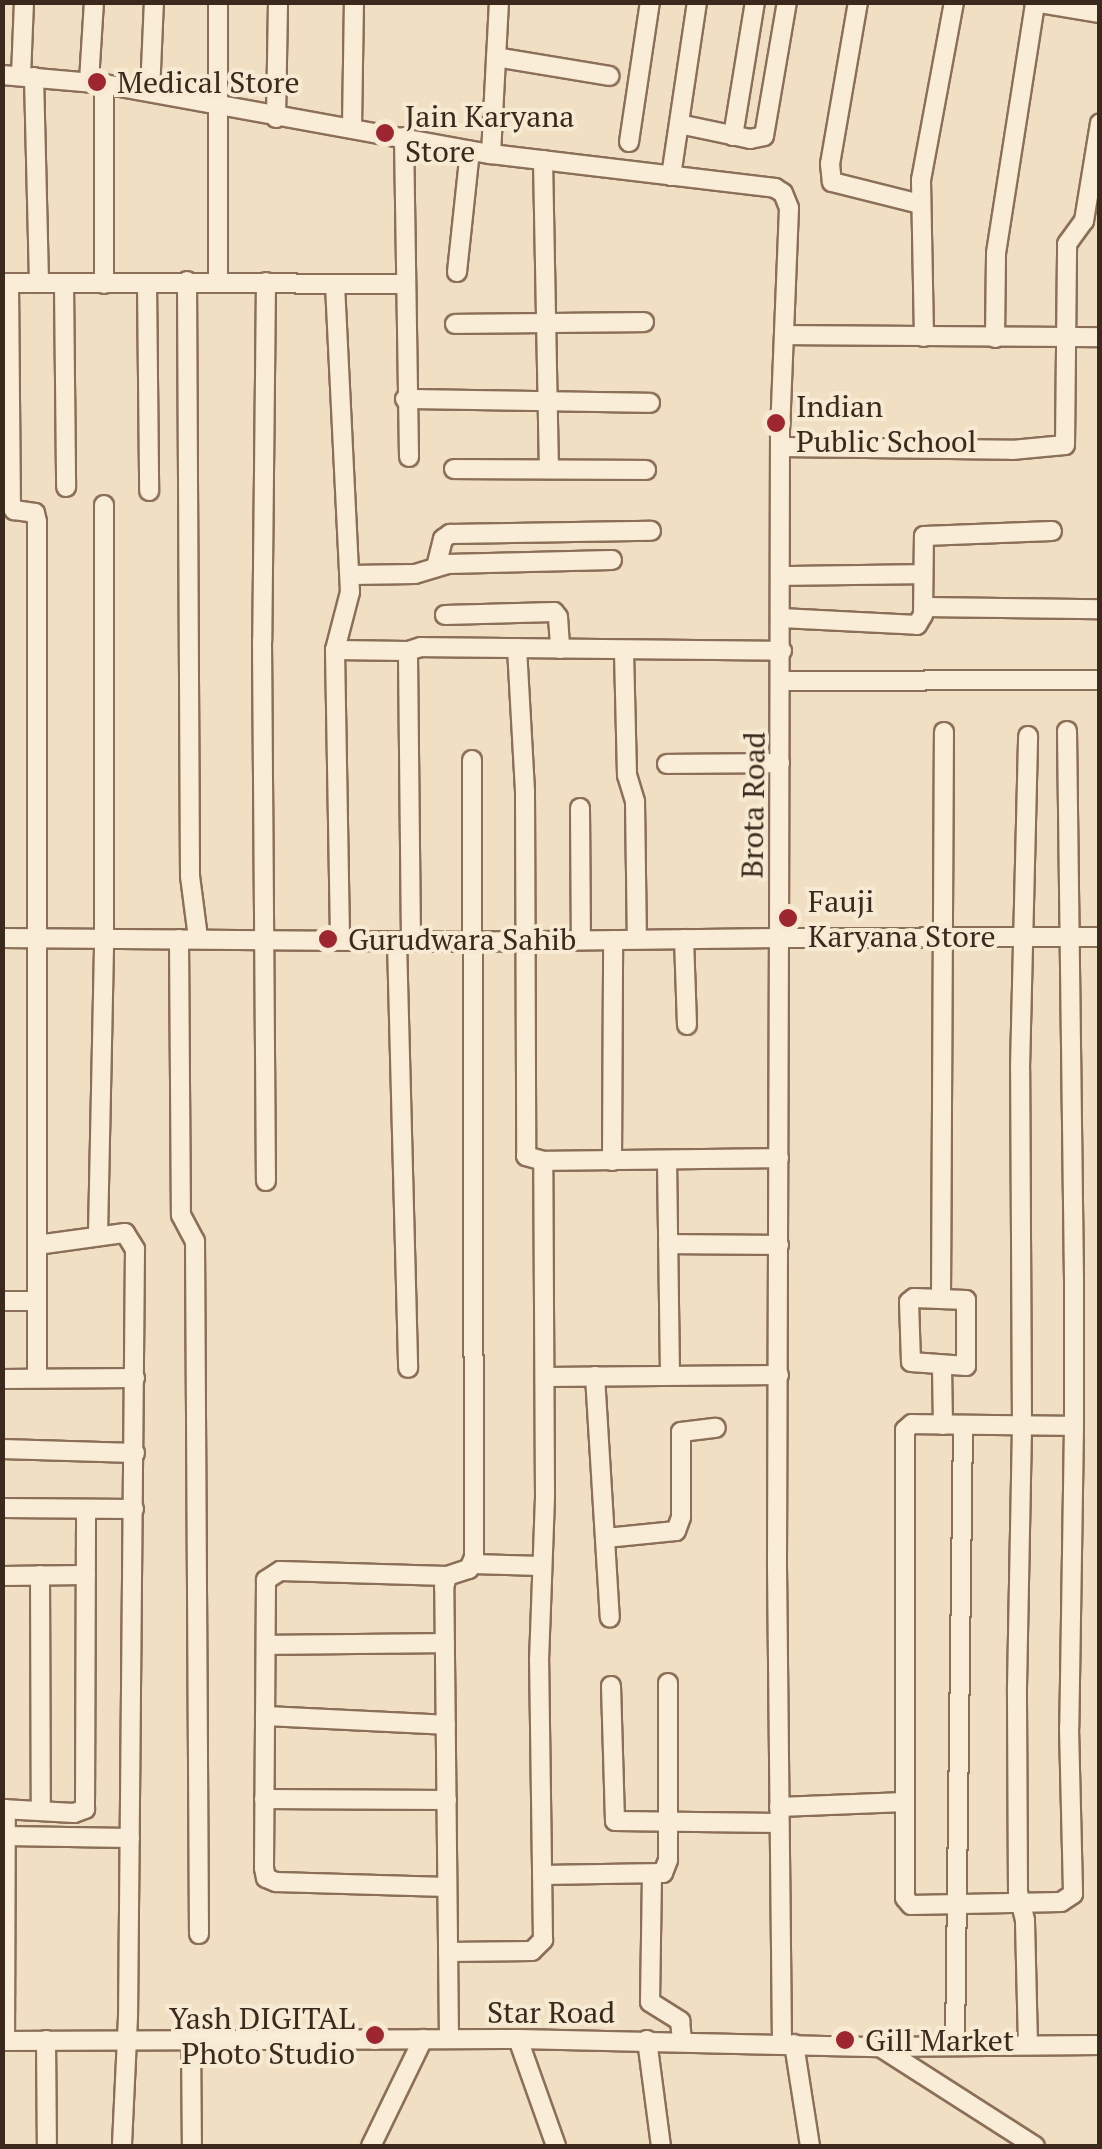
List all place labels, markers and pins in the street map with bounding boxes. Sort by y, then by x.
place label: Medical Store [117,64,300,100]
marker: Medical Store [86,71,108,93]
place label: Jain Karyana Store [405,98,574,168]
marker: Jain Karyana Store [374,122,396,144]
place label: Indian Public School [796,388,977,458]
marker: Indian Public School [765,412,787,434]
place label: Fauji Karyana Store [808,883,996,954]
marker: Fauji Karyana Store [777,907,799,929]
place label: Gurudwara Sahib [348,921,576,957]
marker: Gurudwara Sahib [317,928,339,950]
place label: Yash DIGITAL Photo Studio [169,2000,355,2070]
place label: Gill Market [865,2022,1014,2058]
marker: Yash DIGITAL Photo Studio [364,2024,386,2046]
marker: Gill Market [834,2029,856,2051]

